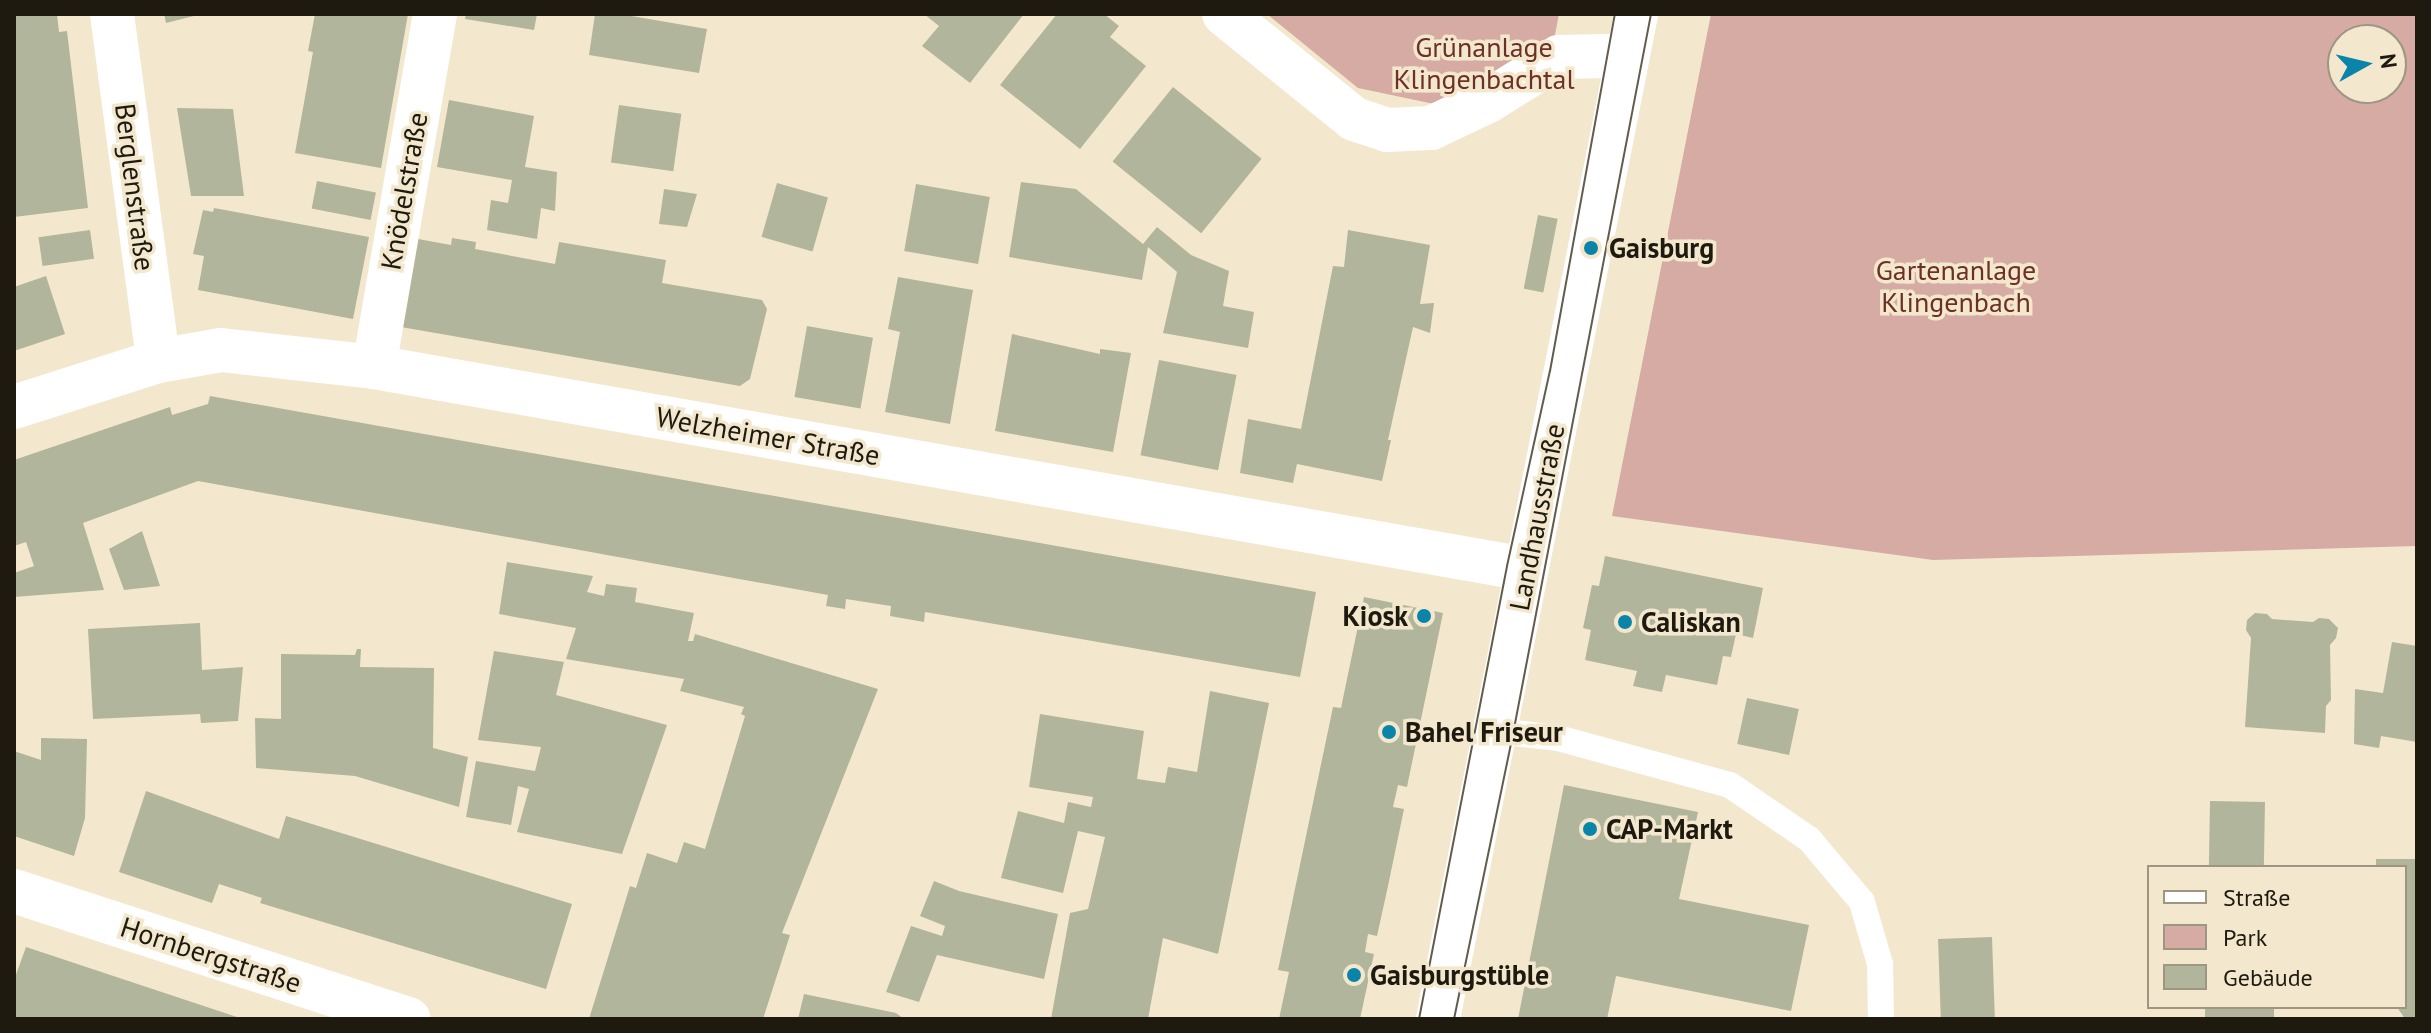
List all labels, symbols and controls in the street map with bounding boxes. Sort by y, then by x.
north arrow [2327,24,2407,104]
park label: Grünanlage Klingenbachtal [1393,30,1575,96]
text: N [2374,52,2404,70]
street label: Berglenstraße [108,101,162,273]
street label: Knödelstraße [374,110,434,272]
place label: Gaisburg [1609,231,1714,265]
marker: Gaisburg [1580,237,1602,259]
park label: Gartenanlage Klingenbach [1876,253,2036,319]
street label: Welzheimer Straße [654,400,882,472]
street label: Landhausstraße [1502,421,1572,613]
place label: Kiosk [1343,599,1408,633]
place label: Caliskan [1641,605,1741,639]
marker: Kiosk [1415,607,1433,625]
marker: Caliskan [1616,613,1634,631]
place label: Bahel Friseur [1405,715,1563,749]
marker: Bahel Friseur [1380,723,1398,741]
place label: CAP-Markt [1606,812,1733,846]
marker: CAP-Markt [1581,820,1599,838]
legend [2147,865,2407,1009]
text: Straße [2223,882,2290,913]
street label: Hornbergstraße [116,910,306,1000]
text: Park [2223,922,2267,953]
place label: Gaisburgstüble [1370,958,1549,992]
text: Gebäude [2223,962,2313,993]
marker: Gaisburgstüble [1345,966,1363,984]

